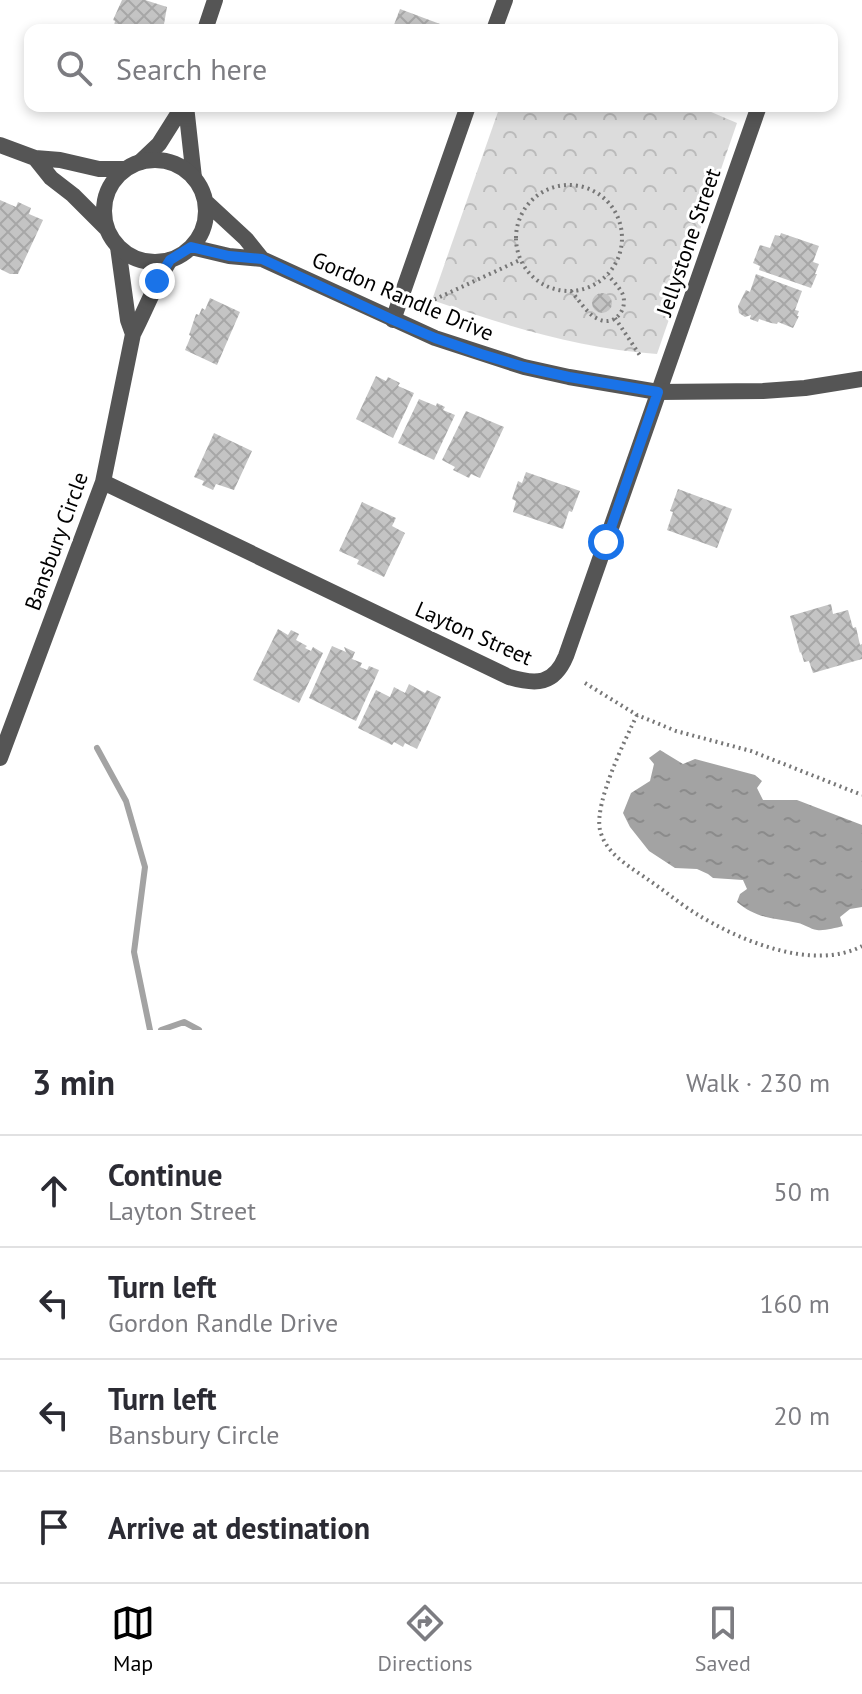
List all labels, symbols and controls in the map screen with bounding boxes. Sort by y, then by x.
search box [24,24,838,112]
icon: search [52,46,96,90]
text: Search here [116,49,267,88]
street label: Jellystone Street [649,164,727,320]
street label: Gordon Randle Drive [308,245,498,347]
route end [139,263,175,299]
street label: Bansbury Circle [18,468,94,614]
route start [588,524,624,560]
street label: Layton Street [411,595,537,671]
text: 3 min [32,1060,115,1104]
text: Walk · 230 m [686,1066,830,1099]
text: Continue [108,1155,222,1194]
icon: ahead [32,1169,76,1213]
text: 50 m [774,1175,830,1208]
text: Layton Street [108,1194,256,1227]
text: Turn left [108,1267,216,1306]
icon: left [32,1281,76,1325]
text: 160 m [759,1287,830,1320]
text: Gordon Randle Drive [108,1306,338,1339]
text: Turn left [108,1379,216,1418]
icon: left [32,1393,76,1437]
text: 20 m [774,1399,830,1432]
text: Bansbury Circle [108,1418,279,1451]
icon: arrive [32,1505,76,1549]
text: Arrive at destination [108,1508,370,1547]
tab: Map [111,1601,155,1677]
tab: Directions [377,1601,473,1677]
tab: Saved [695,1601,751,1677]

